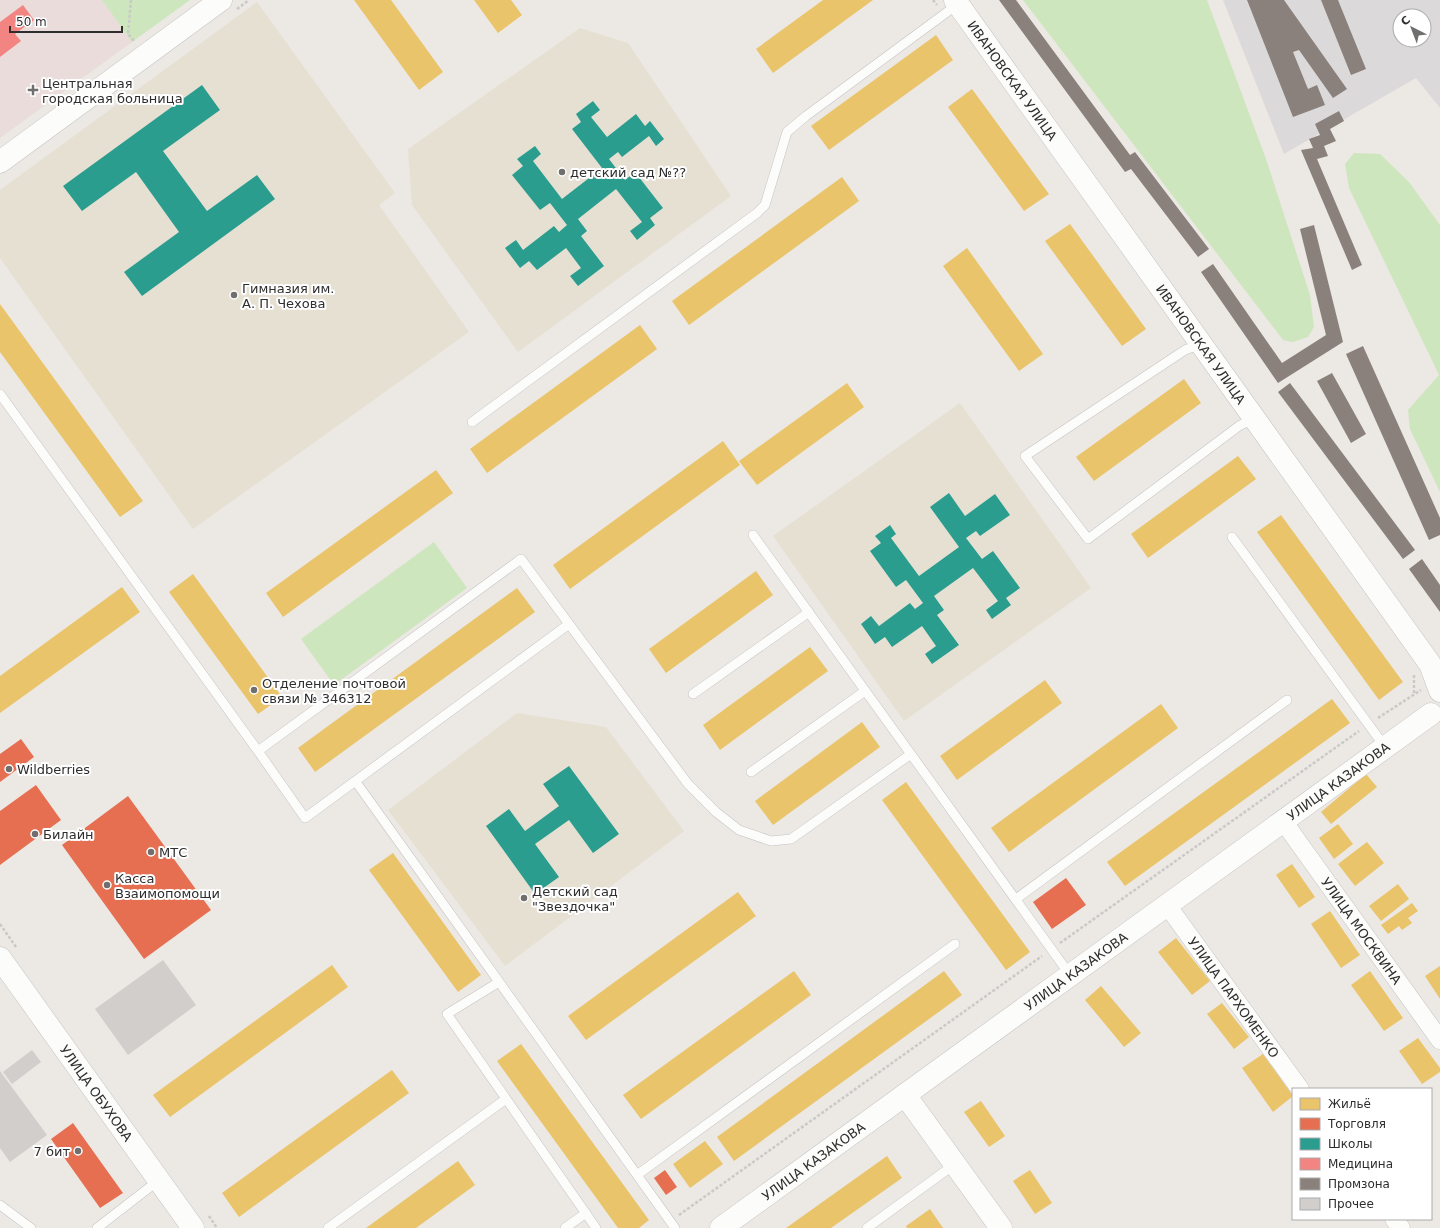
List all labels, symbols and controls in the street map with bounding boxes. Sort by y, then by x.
scale bar [10,8,122,34]
north arrow [1392,8,1432,48]
text: С [1398,13,1413,28]
text: 50 m [16,15,47,29]
street label: ИВАНОВСКАЯ УЛИЦА [964,18,1060,144]
place label: Центральная городская больница [42,76,183,106]
marker: Центральная городская больница [27,84,39,96]
place label: детский сад №?? [570,165,686,180]
marker: детский сад №?? [557,167,567,177]
place label: Гимназия им. А. П. Чехова [242,281,334,311]
street label: ИВАНОВСКАЯ УЛИЦА [1153,282,1249,407]
marker: Гимназия им. А. П. Чехова [229,290,239,300]
place label: Отделение почтовой связи № 346312 [262,676,406,706]
marker: Отделение почтовой связи № 346312 [249,685,259,695]
street label: УЛИЦА КАЗАКОВА [1284,739,1393,824]
place label: Wildberries [17,762,90,777]
marker: Wildberries [4,764,14,774]
place label: Билайн [43,827,94,842]
marker: Билайн [30,829,40,839]
place label: МТС [159,845,187,860]
marker: МТС [146,847,156,857]
place label: Касса Взаимопомощи [115,871,220,901]
street label: УЛИЦА МОСКВИНА [1318,875,1405,987]
marker: Касса Взаимопомощи [102,880,112,890]
place label: Детский сад "Звездочка" [532,884,618,914]
marker: Детский сад "Звездочка" [519,893,529,903]
street label: УЛИЦА КАЗАКОВА [1022,929,1130,1014]
street label: УЛИЦА ПАРХОМЕНКО [1185,935,1282,1061]
street label: УЛИЦА ОБУХОВА [57,1042,136,1144]
legend [1292,1088,1432,1220]
text: Жильё [1328,1097,1371,1111]
text: Торговля [1327,1117,1386,1131]
street label: УЛИЦА КАЗАКОВА [759,1119,868,1204]
text: Школы [1328,1137,1373,1151]
place label: 7 бит [34,1144,70,1159]
marker: 7 бит [73,1146,83,1156]
text: Медицина [1328,1157,1393,1171]
text: Промзона [1328,1177,1390,1191]
text: Прочее [1328,1197,1374,1211]

